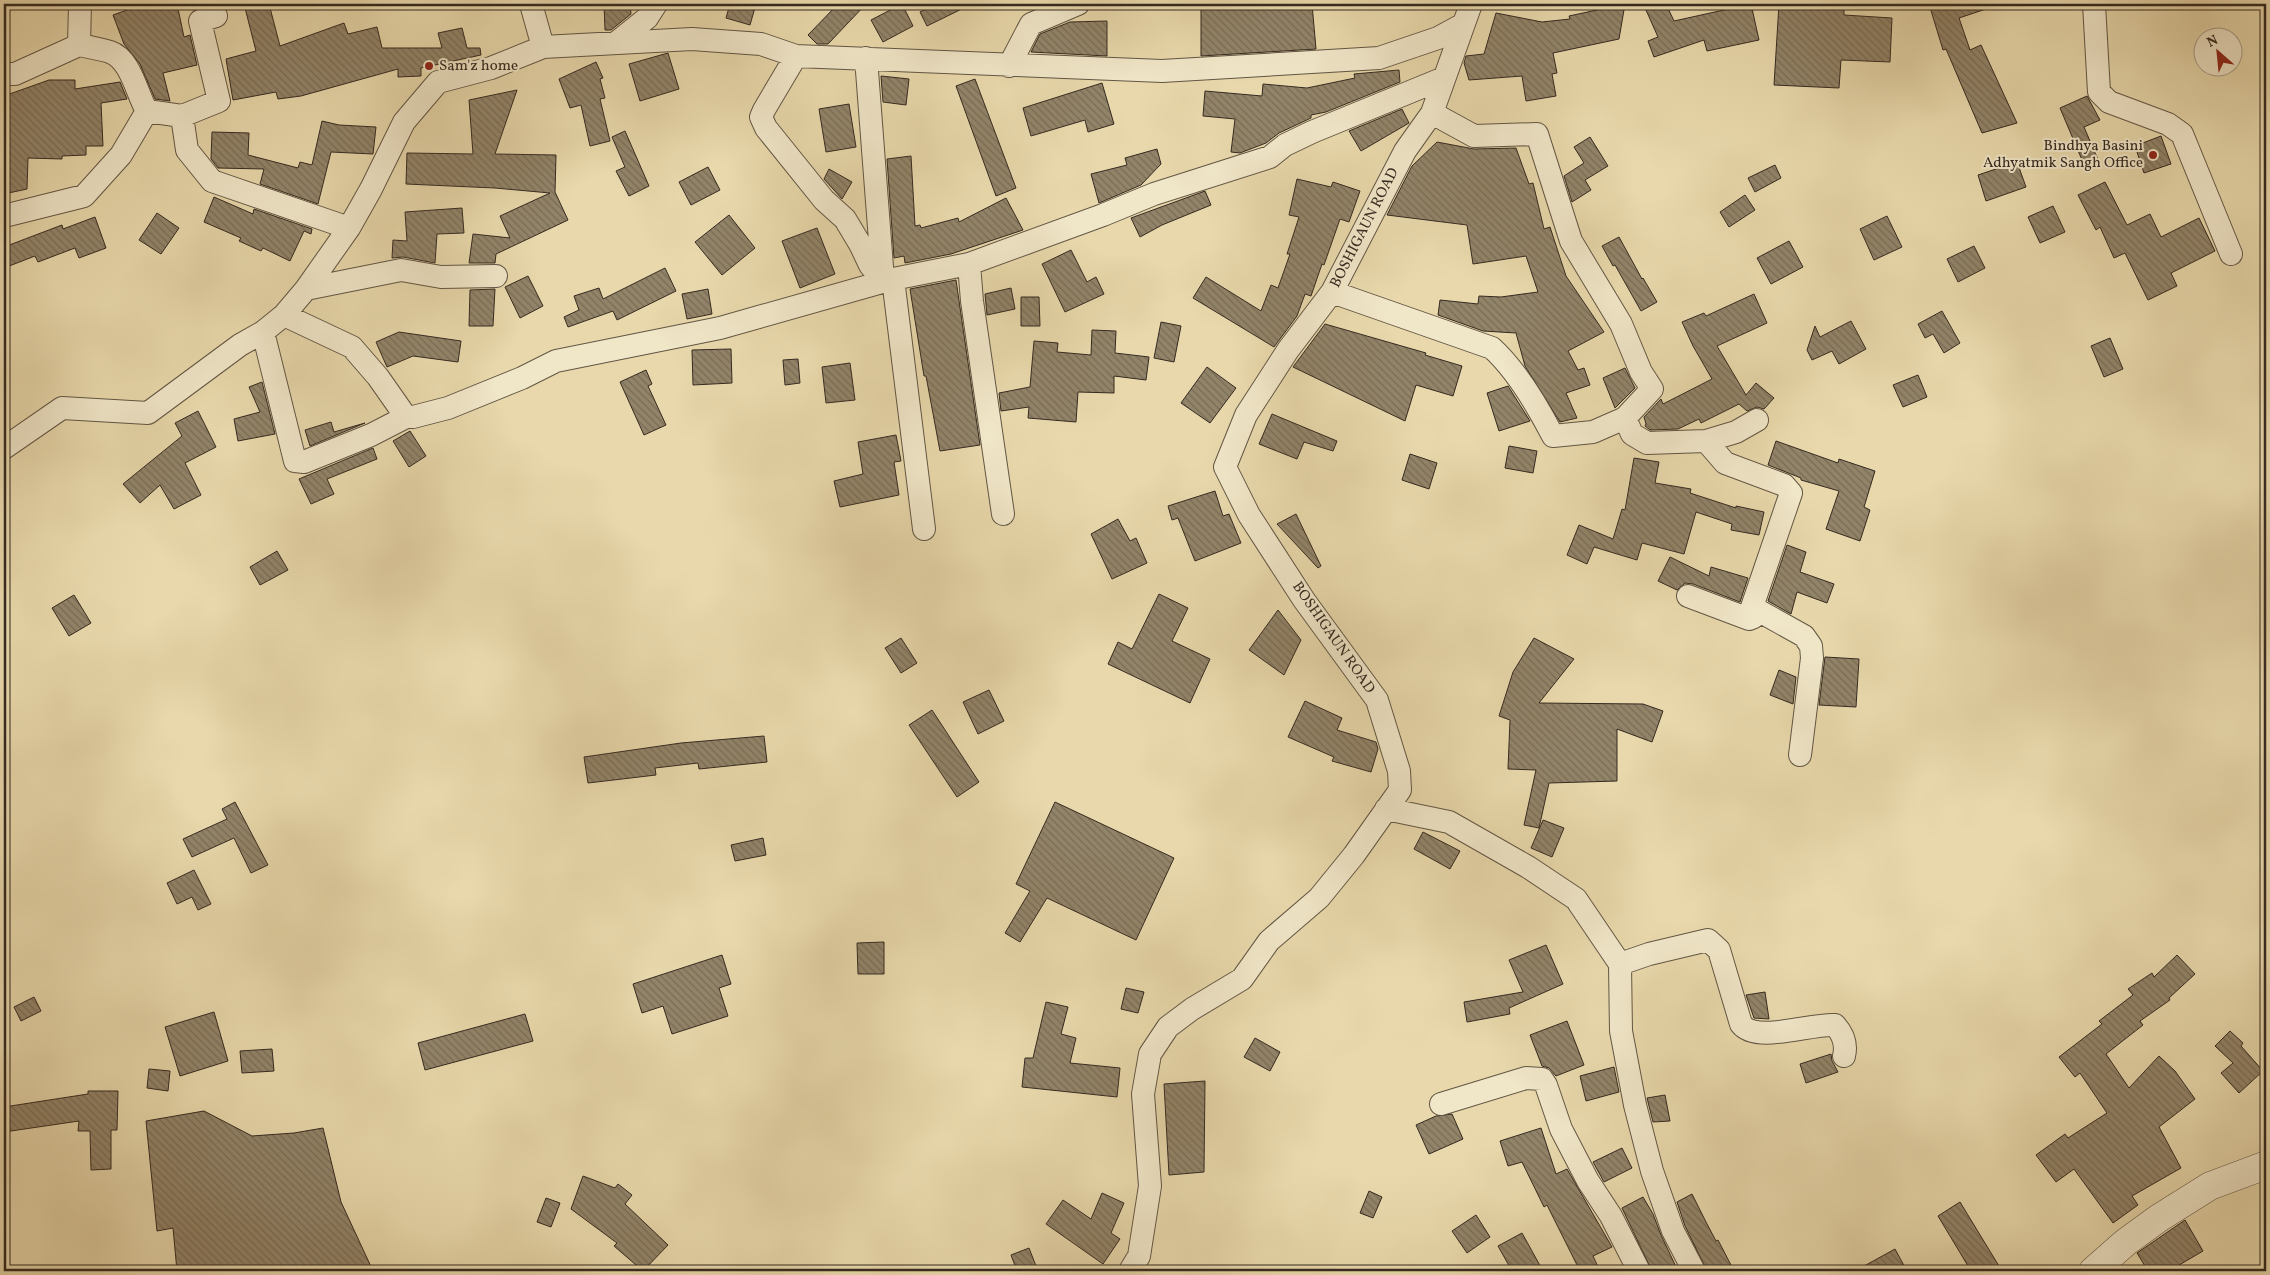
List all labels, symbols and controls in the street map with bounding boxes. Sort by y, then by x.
north arrow [2192,28,2242,78]
text: N [2204,31,2222,53]
place label: Sam'z home [439,56,518,77]
marker: Sam'z home [423,60,435,72]
place label: Bindhya Basini Adhyatmik Sangh Office [1983,136,2143,174]
marker: Bindhya Basini Adhyatmik Sangh Office [2147,149,2159,161]
street label: BOSHIGAUN ROAD [1326,164,1404,292]
street label: BOSHIGAUN ROAD [1286,578,1380,698]

